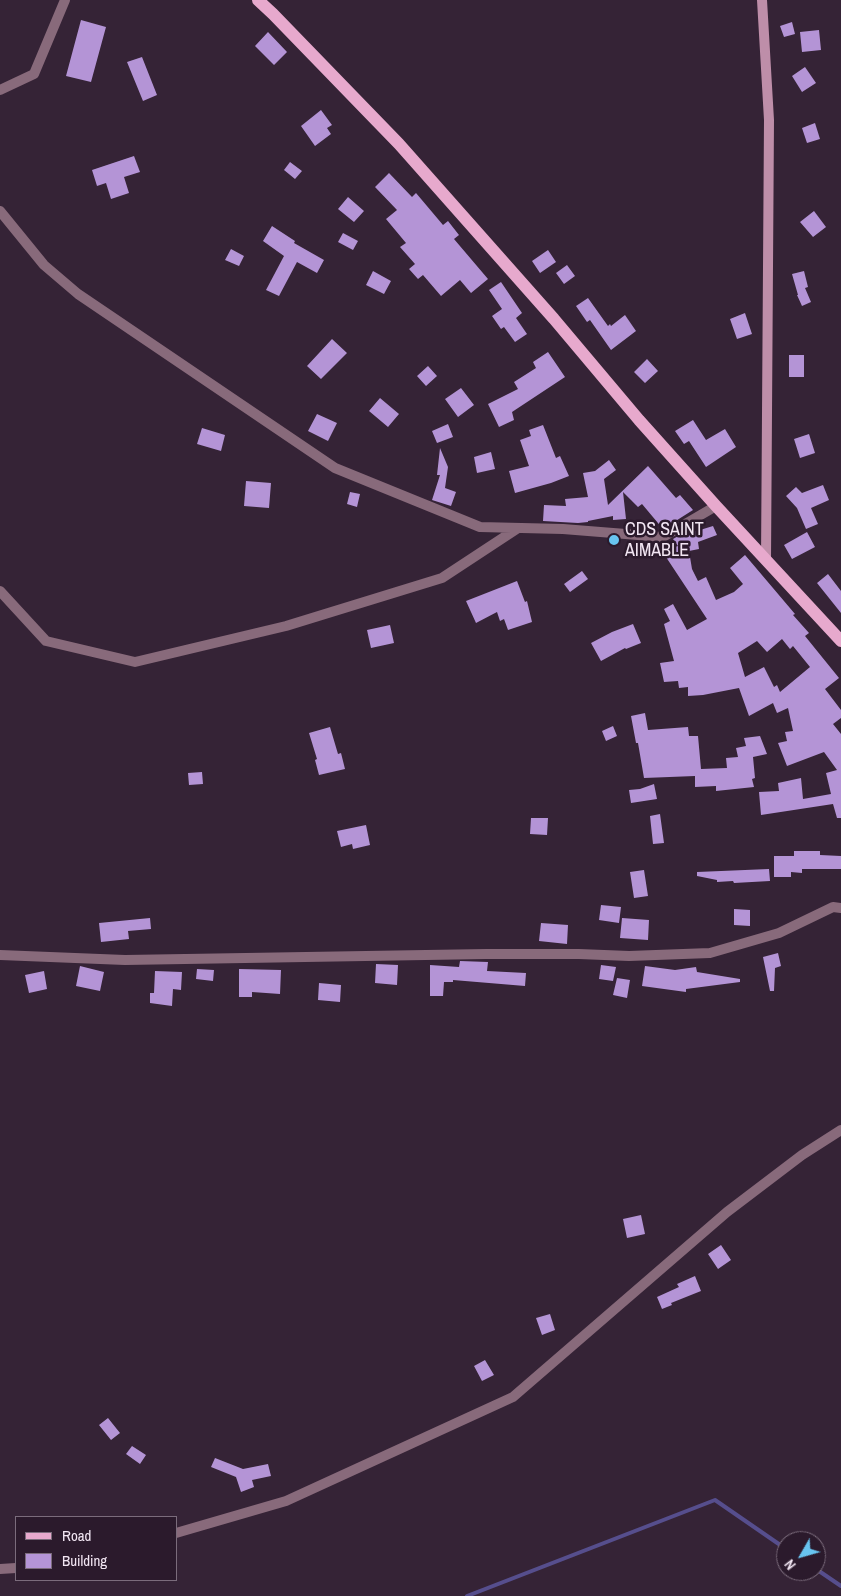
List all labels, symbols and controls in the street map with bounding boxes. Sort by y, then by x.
place label: CDS SAINT AIMABLE [625,519,704,562]
marker: CDS SAINT AIMABLE [607,533,621,547]
legend [15,1516,178,1581]
text: Road [62,1525,91,1546]
north arrow [776,1531,826,1581]
text: Building [62,1550,107,1571]
text: N [780,1556,800,1573]

